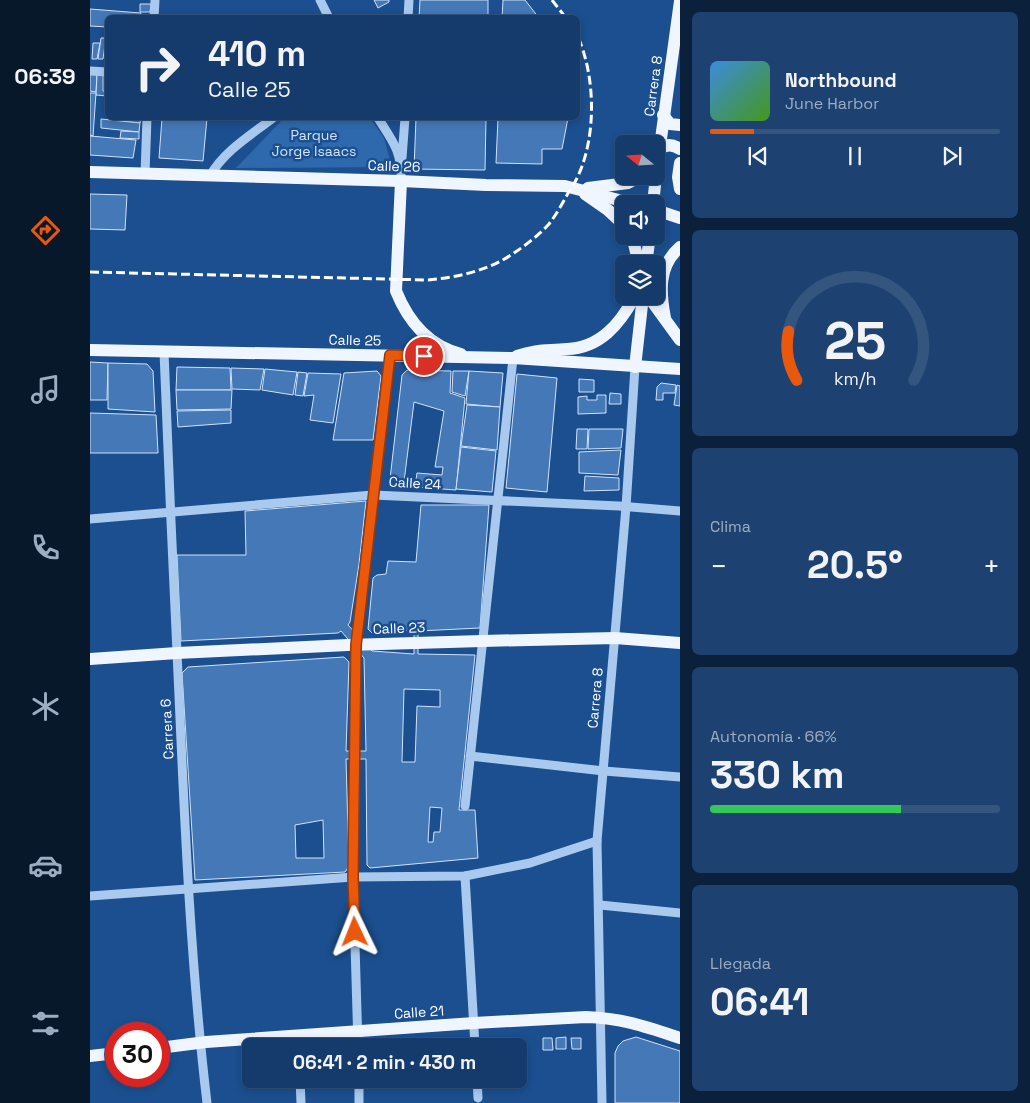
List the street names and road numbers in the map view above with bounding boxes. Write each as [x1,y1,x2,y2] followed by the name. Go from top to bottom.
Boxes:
[640,54,666,117] street label: Carrera 8
[367,156,421,176] street label: Calle 26
[329,331,381,349] street label: Calle 25
[388,473,442,493] street label: Calle 24
[372,618,426,638] street label: Calle 23
[583,667,607,729] street label: Carrera 8
[156,698,178,760] street label: Carrera 6
[393,1001,445,1023] street label: Calle 21

